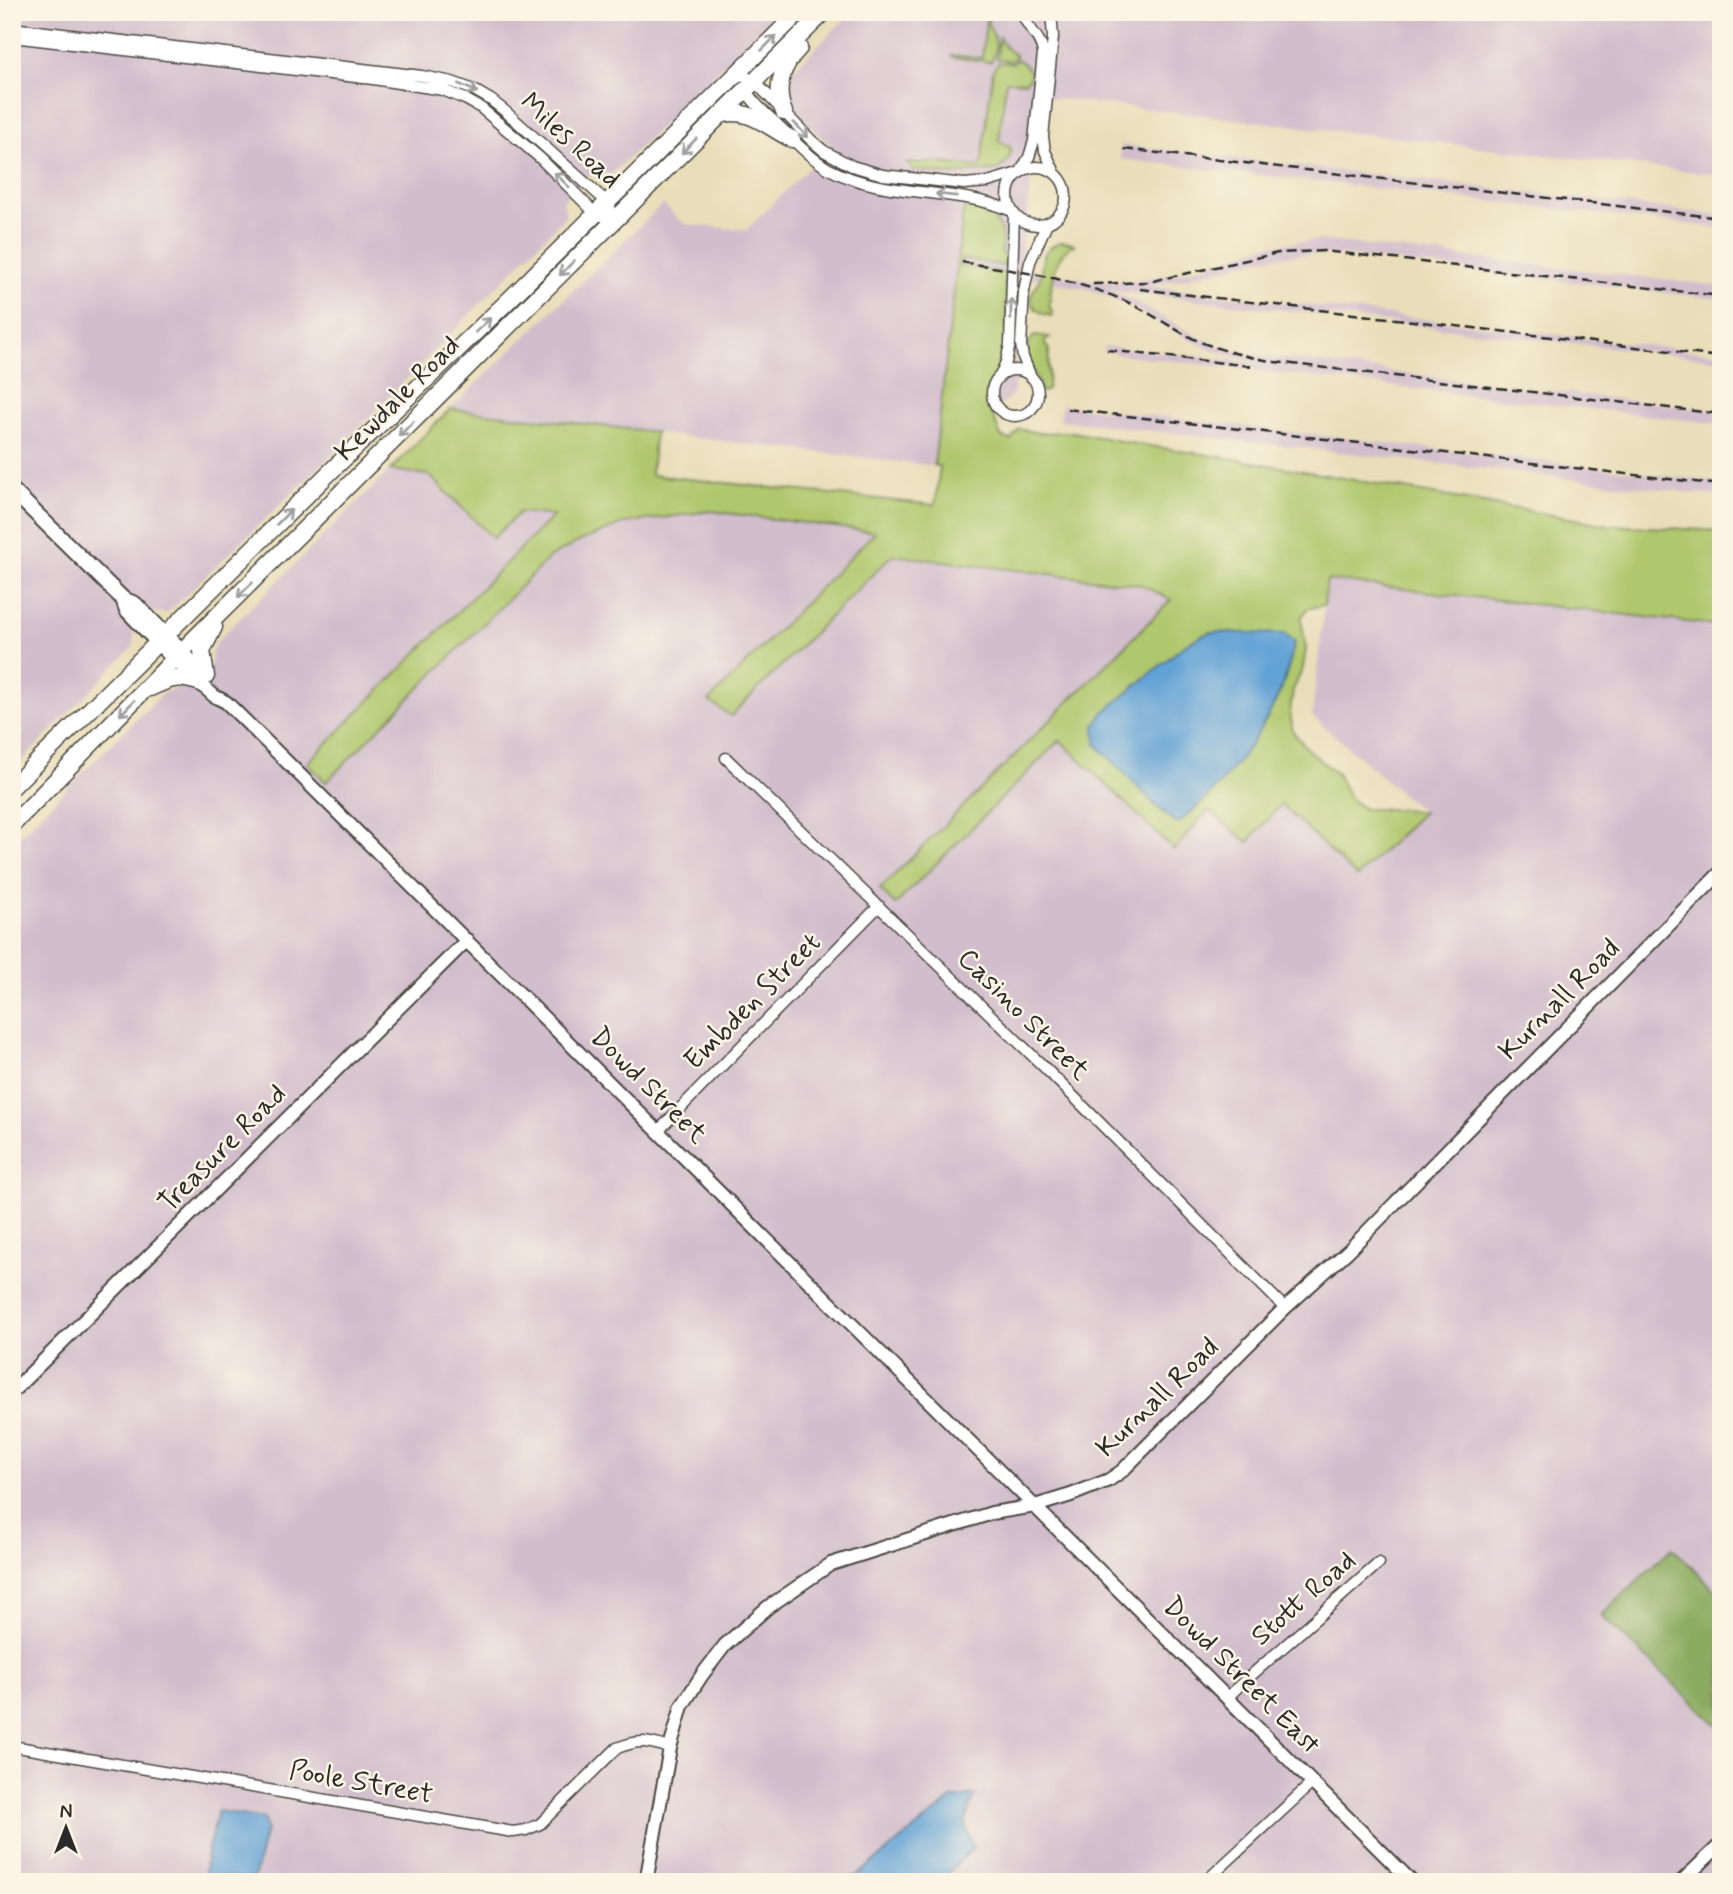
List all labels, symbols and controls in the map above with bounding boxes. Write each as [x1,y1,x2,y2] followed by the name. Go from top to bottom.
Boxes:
[760,34,777,51] one-way arrow
[457,82,478,95] one-way arrow
[512,85,628,197] street label: Miles Road
[793,121,810,138] one-way arrow
[681,138,698,155] one-way arrow
[553,172,570,189] one-way arrow
[935,189,957,202] one-way arrow
[558,259,575,276] one-way arrow
[1004,298,1018,321] one-way arrow
[474,317,492,333] one-way arrow
[327,328,469,470] street label: Kewdale Road
[397,420,414,437] one-way arrow
[275,509,292,526] one-way arrow
[237,581,254,598] one-way arrow
[118,699,135,716] one-way arrow
[676,925,830,1079] street label: Embden Street
[1491,931,1629,1069] street label: Kurnall Road
[949,941,1098,1090] street label: Casino Street
[581,1019,715,1153] street label: Dowd Street
[151,1077,295,1221] street label: Treasure Road
[1088,1330,1228,1466] street label: Kurnall Road
[1244,1543,1364,1655] street label: Stott Road
[1154,1589,1329,1764] street label: Dowd Street East
[286,1752,436,1814] street label: Poole Street
[32,1792,102,1862] north arrow
[60,1800,72,1825] text: N

